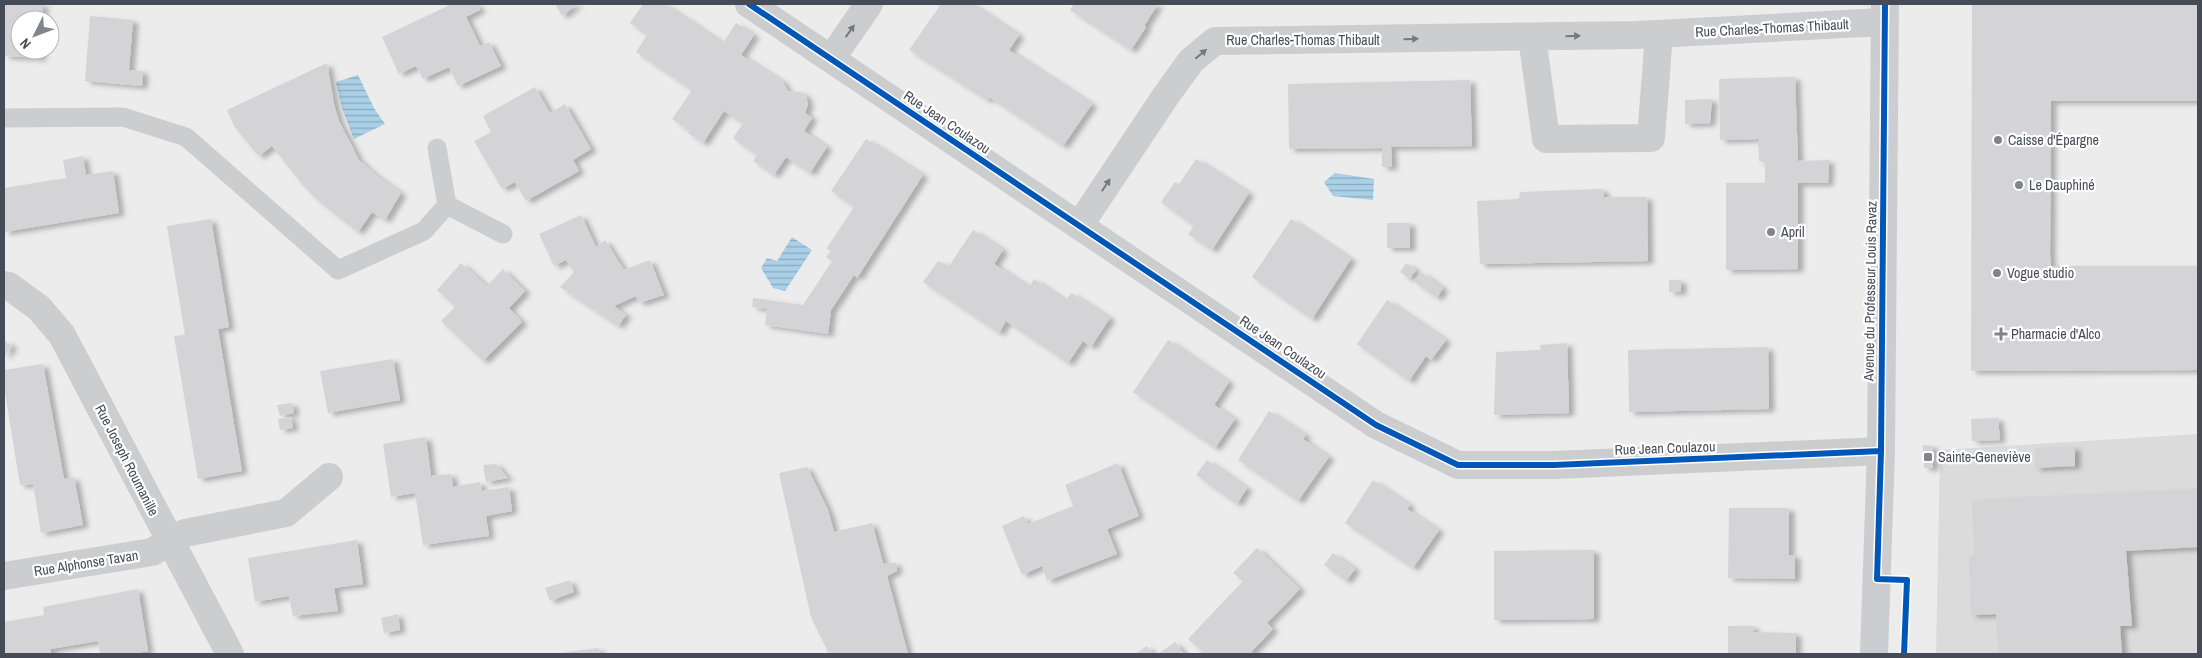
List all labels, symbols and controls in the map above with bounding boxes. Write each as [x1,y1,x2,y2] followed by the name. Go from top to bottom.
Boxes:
[10,10,60,60] north arrow
[1695,15,1849,41] street label: Rue Charles-Thomas Thibault
[845,25,855,38] one-way arrow
[1226,31,1380,49] street label: Rue Charles-Thomas Thibault
[1566,32,1582,40] one-way arrow
[16,35,35,53] text: N
[1403,35,1419,43] one-way arrow
[1194,48,1207,59] one-way arrow
[900,86,994,158] street label: Rue Jean Coulazou
[2008,131,2099,149] place label: Caisse d'Épargne
[1992,134,2004,146] marker: Caisse d'Épargne
[2029,176,2095,194] place label: Le Dauphiné
[1101,178,1111,192] one-way arrow
[2013,179,2025,191] marker: Le Dauphiné
[1859,200,1881,382] street label: Avenue du Professeur Louis Ravaz
[1780,223,1805,241] place label: April
[1765,226,1777,238] marker: April
[2007,264,2074,282] place label: Vogue studio
[1991,267,2003,279] marker: Vogue studio
[1236,311,1330,383] street label: Rue Jean Coulazou
[2011,325,2101,343] place label: Pharmacie d'Alco
[1995,328,2007,340] marker: Pharmacie d'Alco
[91,401,163,519] street label: Rue Joseph Roumanille
[1614,437,1716,459] street label: Rue Jean Coulazou
[1938,448,2031,466] place label: Sainte-Geneviève
[1922,451,1934,463] marker: Sainte-Geneviève
[33,546,139,580] street label: Rue Alphonse Tavan

